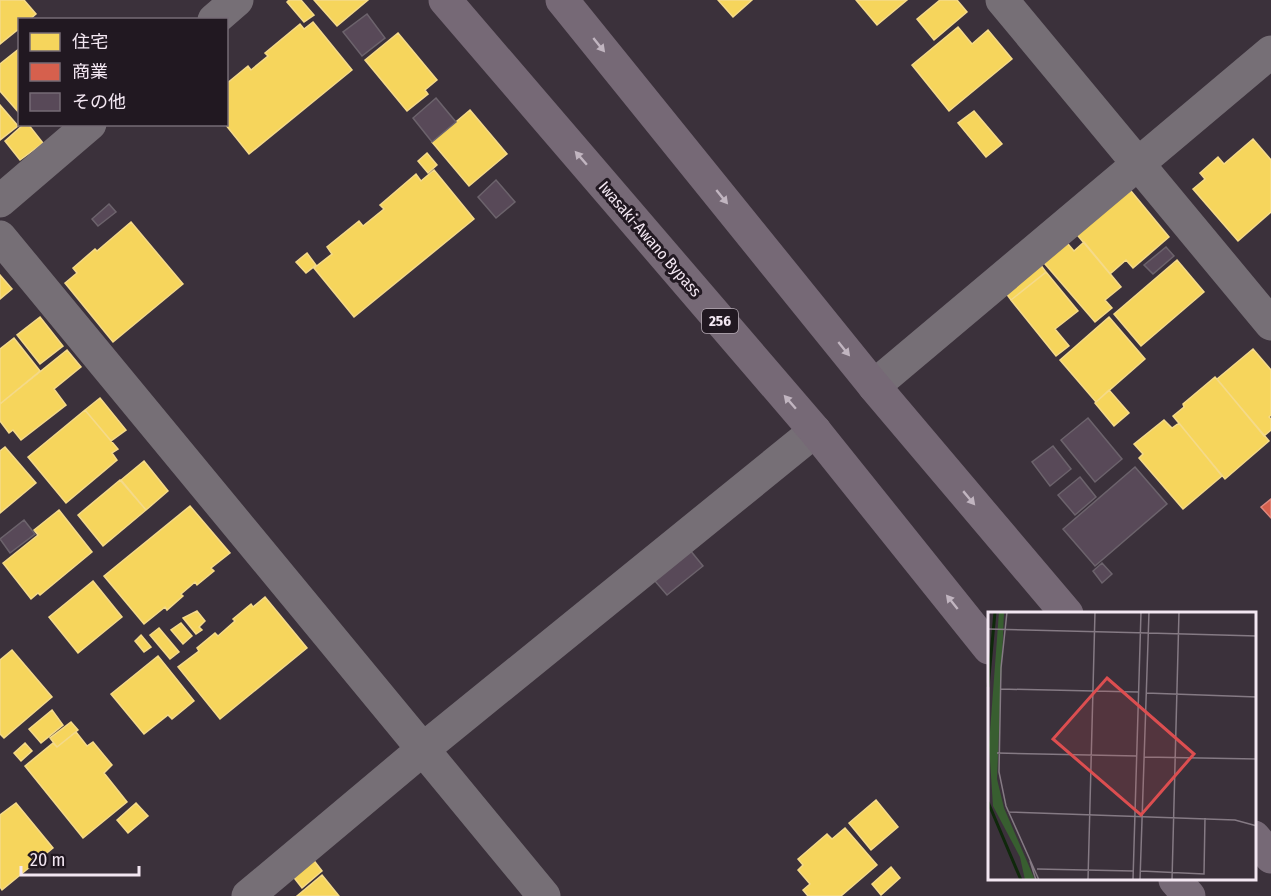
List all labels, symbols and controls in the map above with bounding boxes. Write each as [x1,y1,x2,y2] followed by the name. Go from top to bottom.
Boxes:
[18,18,228,126] legend
[72,31,108,53] text: 住宅
[593,38,605,53] one-way arrow
[72,61,108,83] text: 商業
[72,91,126,113] text: その他
[575,151,588,166] one-way arrow
[595,177,705,301] street label: Iwasaki-Awano Bypass
[715,189,728,205] one-way arrow
[702,309,738,333] road number: 256
[838,341,851,357] one-way arrow
[784,395,797,410] one-way arrow
[963,490,976,506] one-way arrow
[947,595,959,610] one-way arrow
[988,612,1256,881] inset map
[21,839,140,877] scale bar
[30,849,65,871] text: 20 m

